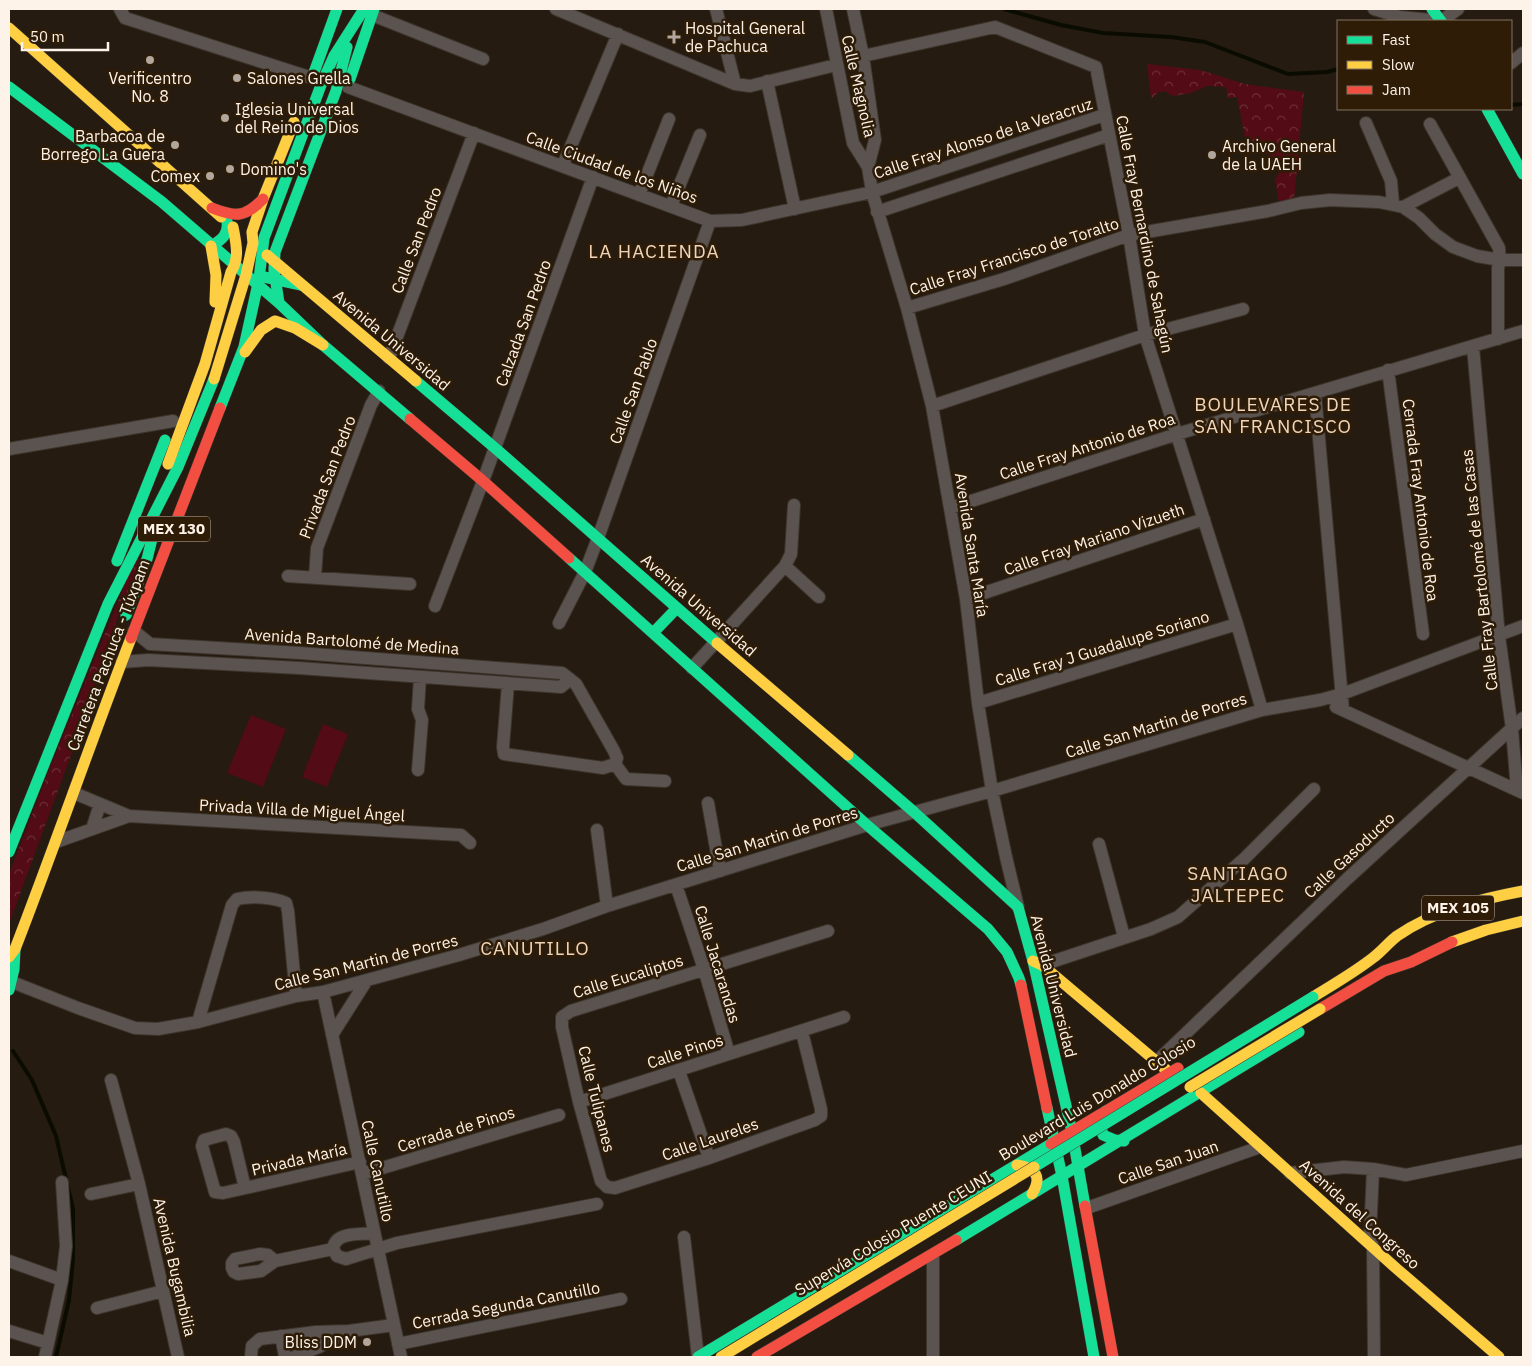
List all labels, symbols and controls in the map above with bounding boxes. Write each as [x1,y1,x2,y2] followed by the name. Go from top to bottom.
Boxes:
[685,18,805,56] place label: Hospital General de Pachuca
[22,20,109,52] scale bar
[1337,20,1512,110] legend
[30,27,65,46] text: 50 m
[667,30,681,44] marker: Hospital General de Pachuca
[1382,30,1410,49] text: Fast
[837,33,881,140] street label: Calle Magnolia
[144,54,156,66] marker: Verificentro No. 8
[1382,55,1415,74] text: Slow
[108,68,192,106] place label: Verificentro No. 8
[247,68,351,88] place label: Salones Grella
[231,72,243,84] marker: Salones Grella
[1382,80,1411,99] text: Jam
[871,93,1095,183] street label: Calle Fray Alonso de la Veracruz
[235,99,359,137] place label: Iglesia Universal del Reino de Dios
[219,112,231,124] marker: Iglesia Universal del Reino de Dios
[1112,113,1178,355] street label: Calle Fray Bernardino de Sahagún
[40,126,165,164] place label: Barbacoa de Borrego La Guera
[523,127,701,207] street label: Calle Ciudad de los Niños
[1222,136,1336,174] place label: Archivo General de la UAEH
[169,139,181,151] marker: Barbacoa de Borrego La Guera
[1206,149,1218,161] marker: Archivo General de la UAEH
[240,159,307,179] place label: Domino's
[224,163,236,175] marker: Domino's
[150,166,200,186] place label: Comex
[204,170,216,182] marker: Comex
[386,184,446,296] street label: Calle San Pedro
[907,213,1121,299] street label: Calle Fray Francisco de Toralto
[588,239,720,263] district label: LA HACIENDA
[491,257,555,389] street label: Calzada San Pedro
[330,285,454,395] street label: Avenida Universidad
[605,335,661,447] street label: Calle San Pablo
[1194,392,1352,438] district label: BOULEVARES DE SAN FRANCISCO
[1399,397,1443,603] street label: Cerrada Fray Antonio de Roa
[997,408,1178,484] street label: Calle Fray Antonio de Roa
[294,413,360,541] street label: Privada San Pedro
[1456,448,1502,692] street label: Calle Fray Bartolomé de las Casas
[951,471,993,619] street label: Avenida Santa María
[1001,499,1187,579] street label: Calle Fray Mariano Vizueth
[138,516,210,542] road number: MEX 130
[637,549,761,661] street label: Avenida Universidad
[62,556,154,754] street label: Carretera Pachuca - Túxpam
[993,606,1212,690] street label: Calle Fray J Guadalupe Soriano
[244,624,460,659] street label: Avenida Bartolomé de Medina
[1063,688,1249,762] street label: Calle San Martin de Porres
[199,794,405,825] street label: Privada Villa de Miguel Ángel
[674,802,860,876] street label: Calle San Martin de Porres
[1299,808,1399,902] street label: Calle Gasoducto
[1187,861,1289,907] district label: SANTIAGO JALTEPEC
[1422,896,1494,920] road number: MEX 105
[691,903,745,1025] street label: Calle Jacarandas
[1027,913,1081,1059] street label: Avenida Universidad
[272,929,460,995] street label: Calle San Martin de Porres
[480,936,590,960] district label: CANUTILLO
[570,950,686,1002] street label: Calle Eucaliptos
[644,1029,726,1073] street label: Calle Pinos
[995,1031,1199,1165] street label: Boulevard Luis Donaldo Colosio
[574,1044,620,1154] street label: Calle Tulipanes
[395,1102,517,1156] street label: Cerrada de Pinos
[659,1113,761,1165] street label: Calle Laureles
[357,1118,399,1224] street label: Calle Canutillo
[1115,1135,1221,1189] street label: Calle San Juan
[249,1138,349,1180] street label: Privada María
[1296,1155,1424,1273] street label: Avenida del Congreso
[791,1166,995,1300] street label: Supervía Colosio Puente CEUNI
[149,1196,201,1339] street label: Avenida Bugambilia
[411,1277,602,1333] street label: Cerrada Segunda Canutillo
[284,1332,357,1352] place label: Bliss DDM
[361,1336,373,1348] marker: Bliss DDM

